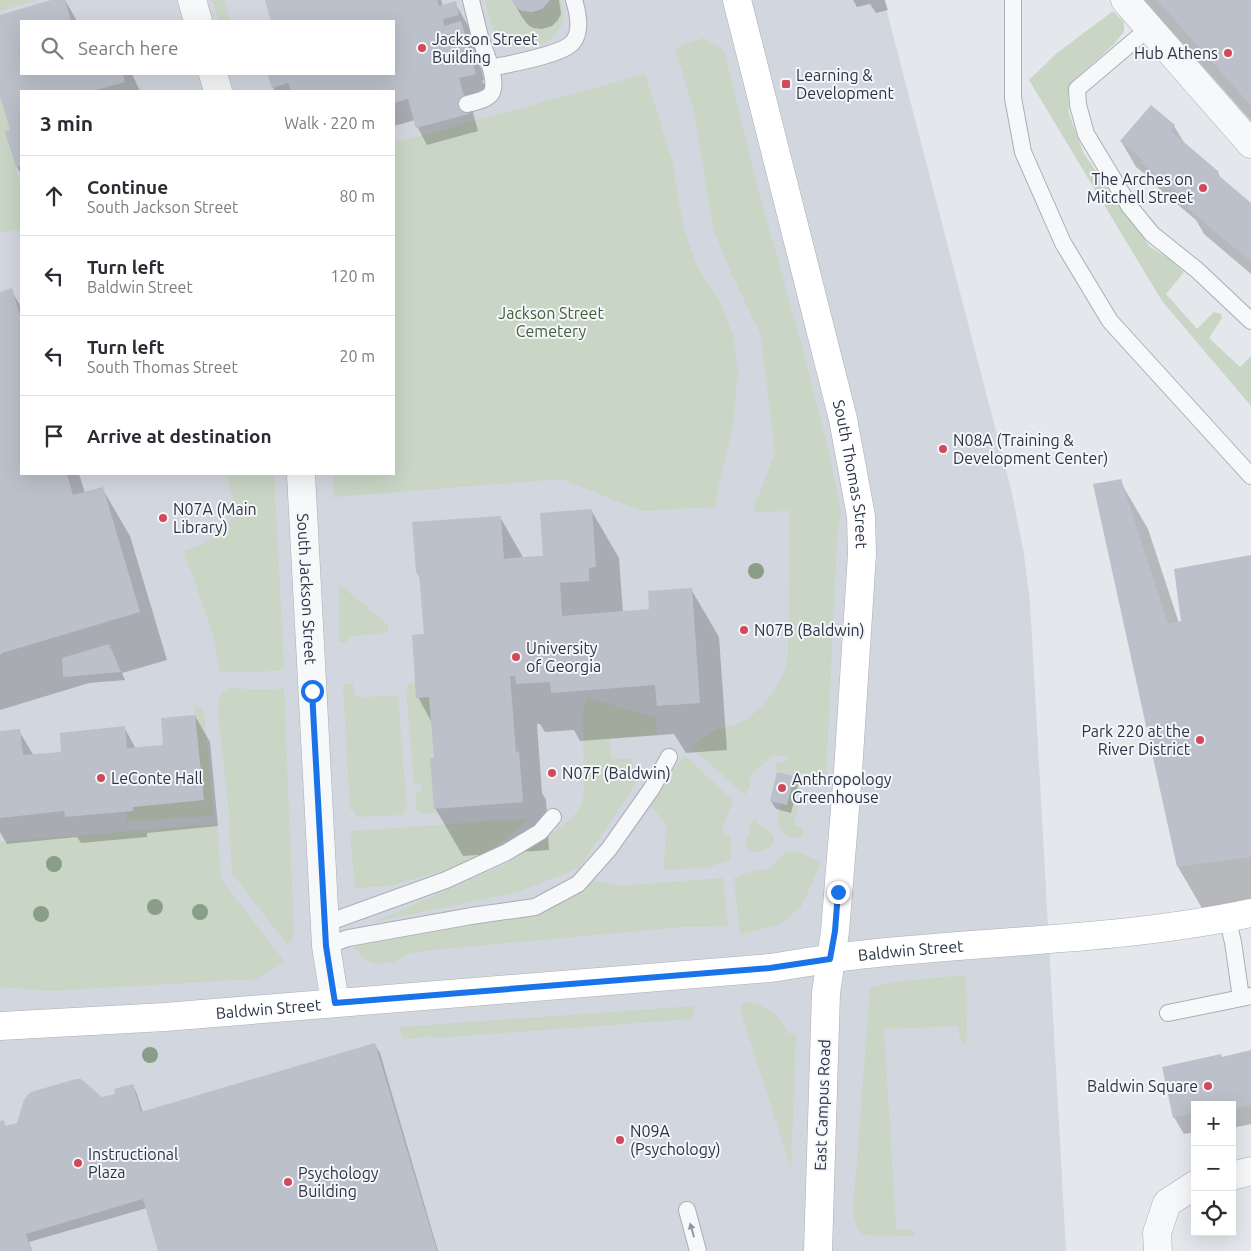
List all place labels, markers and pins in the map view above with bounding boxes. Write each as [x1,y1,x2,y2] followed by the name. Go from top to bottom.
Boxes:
[432,30,538,66] place label: Jackson Street Building
[416,42,428,54] marker: Jackson Street Building
[1134,44,1218,62] place label: Hub Athens
[1222,47,1234,59] marker: Hub Athens
[796,66,894,102] place label: Learning & Development
[780,78,792,90] marker: Learning & Development
[1087,170,1194,206] place label: The Arches on Mitchell Street
[1197,182,1209,194] marker: The Arches on Mitchell Street
[953,431,1108,468] place label: N08A (Training & Development Center)
[937,443,949,455] marker: N08A (Training & Development Center)
[173,500,257,537] place label: N07A (Main Library)
[157,512,169,524] marker: N07A (Main Library)
[754,621,865,640] place label: N07B (Baldwin)
[738,624,750,636] marker: N07B (Baldwin)
[526,639,601,675] place label: University of Georgia
[510,651,522,663] marker: University of Georgia
[1081,722,1191,758] place label: Park 220 at the River District
[1194,734,1206,746] marker: Park 220 at the River District
[562,764,671,783] place label: N07F (Baldwin)
[546,767,558,779] marker: N07F (Baldwin)
[111,769,203,787] place label: LeConte Hall
[792,770,892,806] place label: Anthropology Greenhouse
[95,772,107,784] marker: LeConte Hall
[776,782,788,794] marker: Anthropology Greenhouse
[1087,1077,1198,1095] place label: Baldwin Square
[1202,1080,1214,1092] marker: Baldwin Square
[630,1122,721,1159] place label: N09A (Psychology)
[614,1134,626,1146] marker: N09A (Psychology)
[88,1145,178,1181] place label: Instructional Plaza
[72,1157,84,1169] marker: Instructional Plaza
[298,1164,379,1200] place label: Psychology Building
[282,1176,294,1188] marker: Psychology Building

